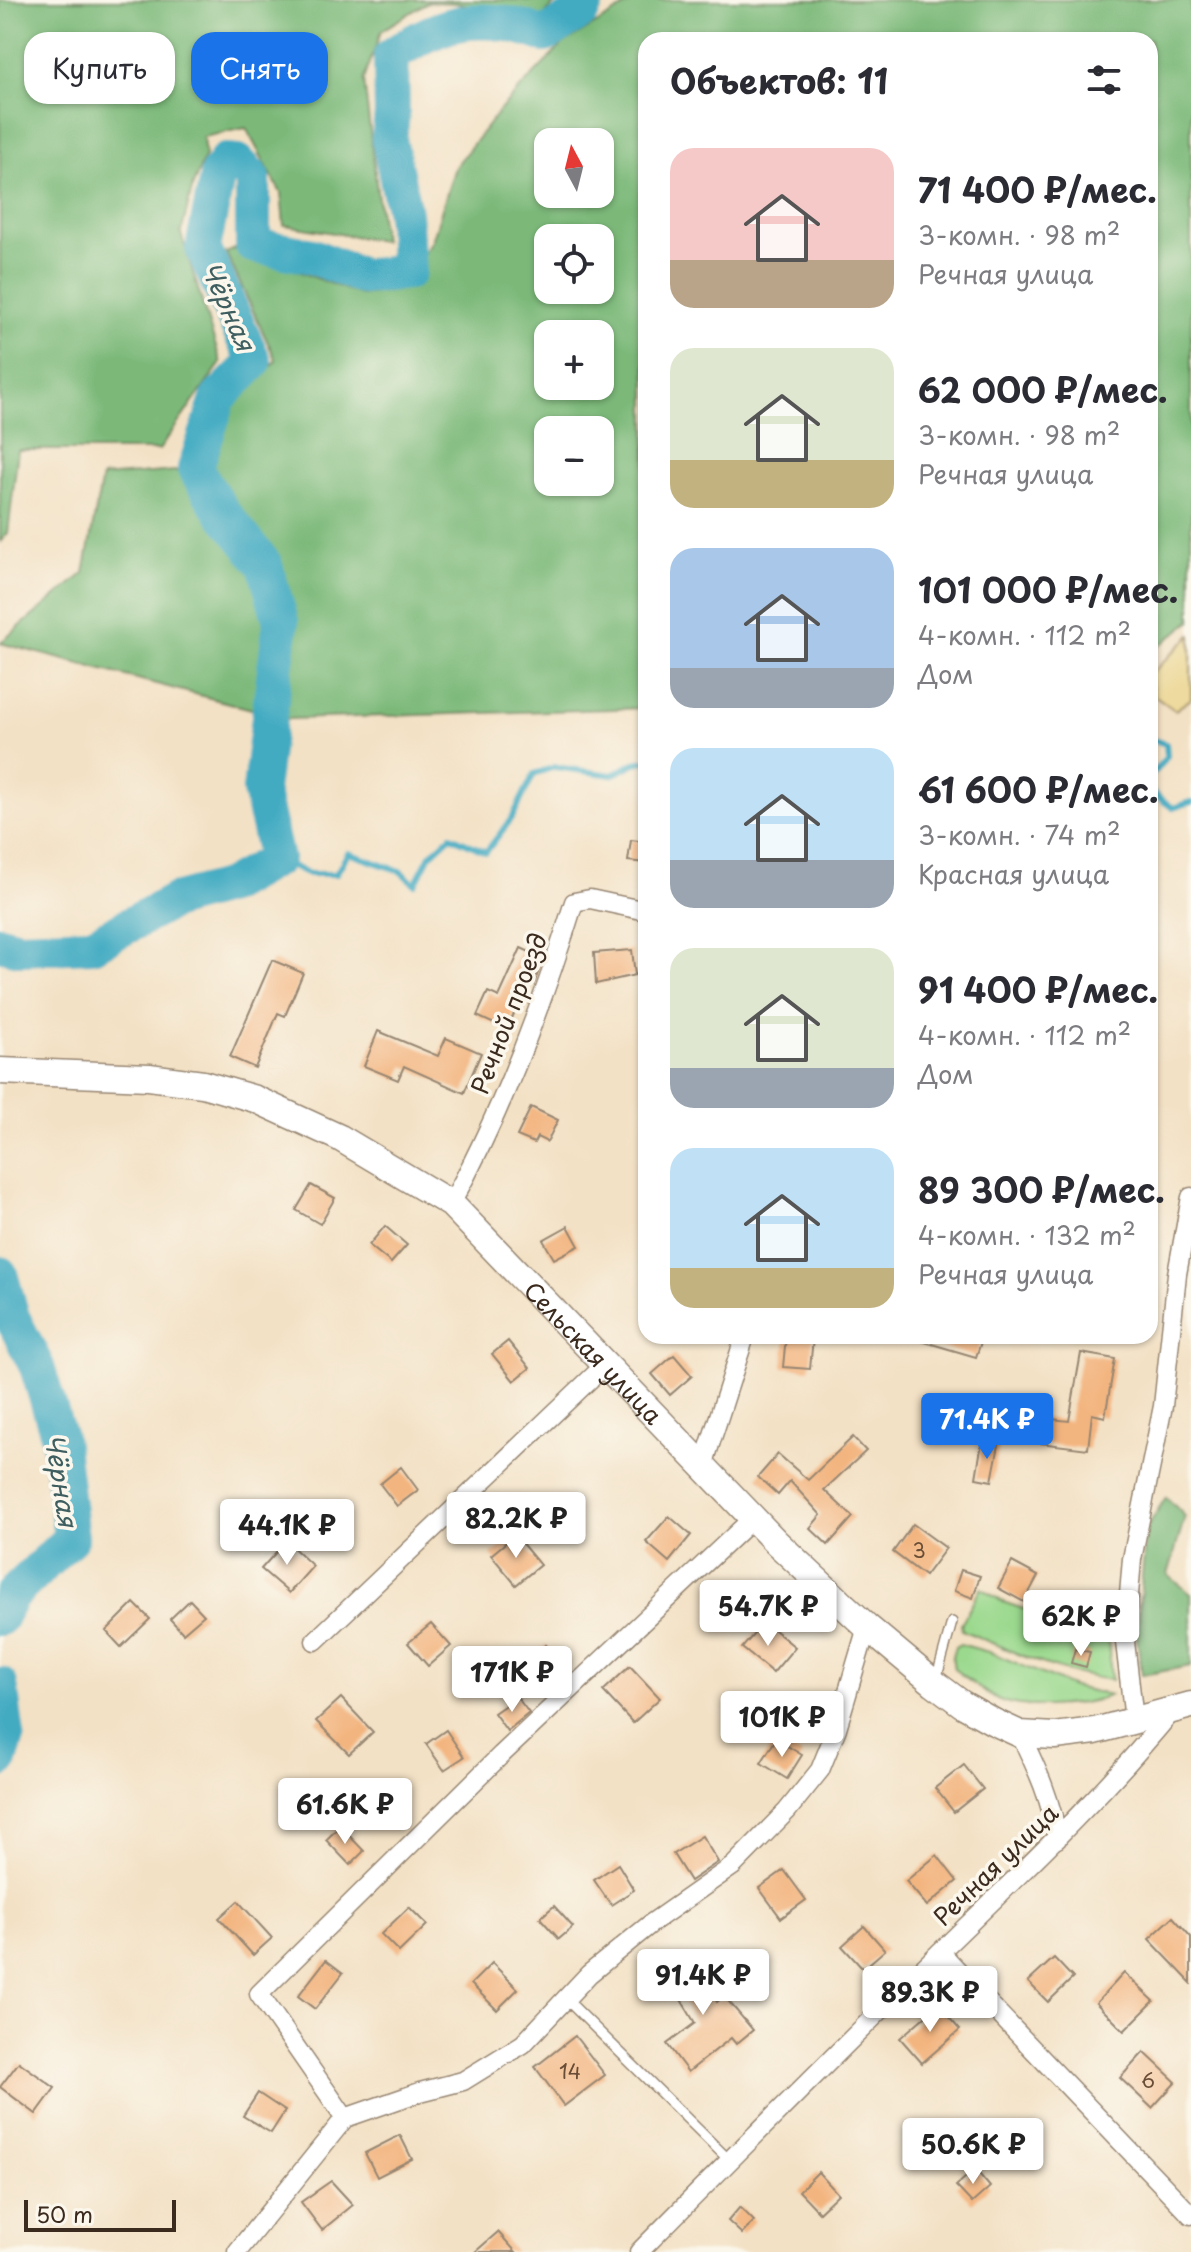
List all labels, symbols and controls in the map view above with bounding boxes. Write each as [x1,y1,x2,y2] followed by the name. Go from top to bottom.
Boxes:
[24,32,175,104] chip: Купить
[191,32,328,104] chip: Снять
[670,54,888,106] text: Объектов: 11
[1082,58,1126,102] icon: filters
[534,128,614,208] north arrow
[534,128,614,496] map controls
[918,163,1157,215] text: 71 400 ₽/мес.
[734,180,830,276] icon: home
[918,215,1120,254] text: 3-комн. · 98 m²
[534,224,614,304] button: locate
[918,254,1093,293] text: Речная улица
[192,255,267,359] water label: Чёрная
[534,320,614,400] button: +
[918,363,1168,415] text: 62 000 ₽/мес.
[734,380,830,476] icon: home
[918,415,1120,454] text: 3-комн. · 98 m²
[534,416,614,496] button: −
[918,454,1093,493] text: Речная улица
[918,563,1178,615] text: 101 000 ₽/мес.
[734,580,830,676] icon: home
[918,615,1131,654] text: 4-комн. · 112 m²
[918,654,974,693] text: Дом
[918,763,1159,815] text: 61 600 ₽/мес.
[734,780,830,876] icon: home
[918,815,1121,854] text: 3-комн. · 74 m²
[918,854,1109,893] text: Красная улица
[461,927,555,1099] street label: Речной проезд
[918,963,1158,1015] text: 91 400 ₽/мес.
[734,980,830,1076] icon: home
[918,1015,1131,1054] text: 4-комн. · 112 m²
[918,1054,974,1093] text: Дом
[918,1163,1165,1215] text: 89 300 ₽/мес.
[734,1180,830,1276] icon: home
[918,1215,1136,1254] text: 4-комн. · 132 m²
[918,1254,1093,1293] text: Речная улица
[516,1273,671,1432] street label: Сельская улица
[913,1393,1061,1461] pin: 71.4K ₽
[939,1399,1035,1438] text: 71.4K ₽
[35,1431,89,1531] water label: Чёрная
[442,1492,590,1560] pin: 82.2K ₽
[465,1498,567,1537] text: 82.2K ₽
[213,1499,361,1567] pin: 44.1K ₽
[238,1505,336,1544] text: 44.1K ₽
[912,1535,926,1565] house number: 3
[694,1580,842,1648] pin: 54.7K ₽
[718,1586,818,1625] text: 54.7K ₽
[1025,1590,1137,1658] pin: 62K ₽
[1041,1596,1121,1635] text: 62K ₽
[447,1646,577,1714] pin: 171K ₽
[470,1652,554,1691] text: 171K ₽
[717,1691,847,1759] pin: 101K ₽
[739,1697,825,1736] text: 101K ₽
[271,1778,419,1846] pin: 61.6K ₽
[296,1784,394,1823] text: 61.6K ₽
[924,1795,1066,1933] street label: Речная улица
[629,1949,777,2017] pin: 91.4K ₽
[655,1955,751,1994] text: 91.4K ₽
[856,1966,1004,2034] pin: 89.3K ₽
[880,1972,980,2011] text: 89.3K ₽
[559,2056,581,2086] house number: 14
[1141,2065,1155,2095] house number: 6
[899,2118,1047,2186] pin: 50.6K ₽
[920,2124,1026,2163] text: 50.6K ₽
[24,2196,176,2232] scale bar
[36,2197,93,2230] text: 50 m

